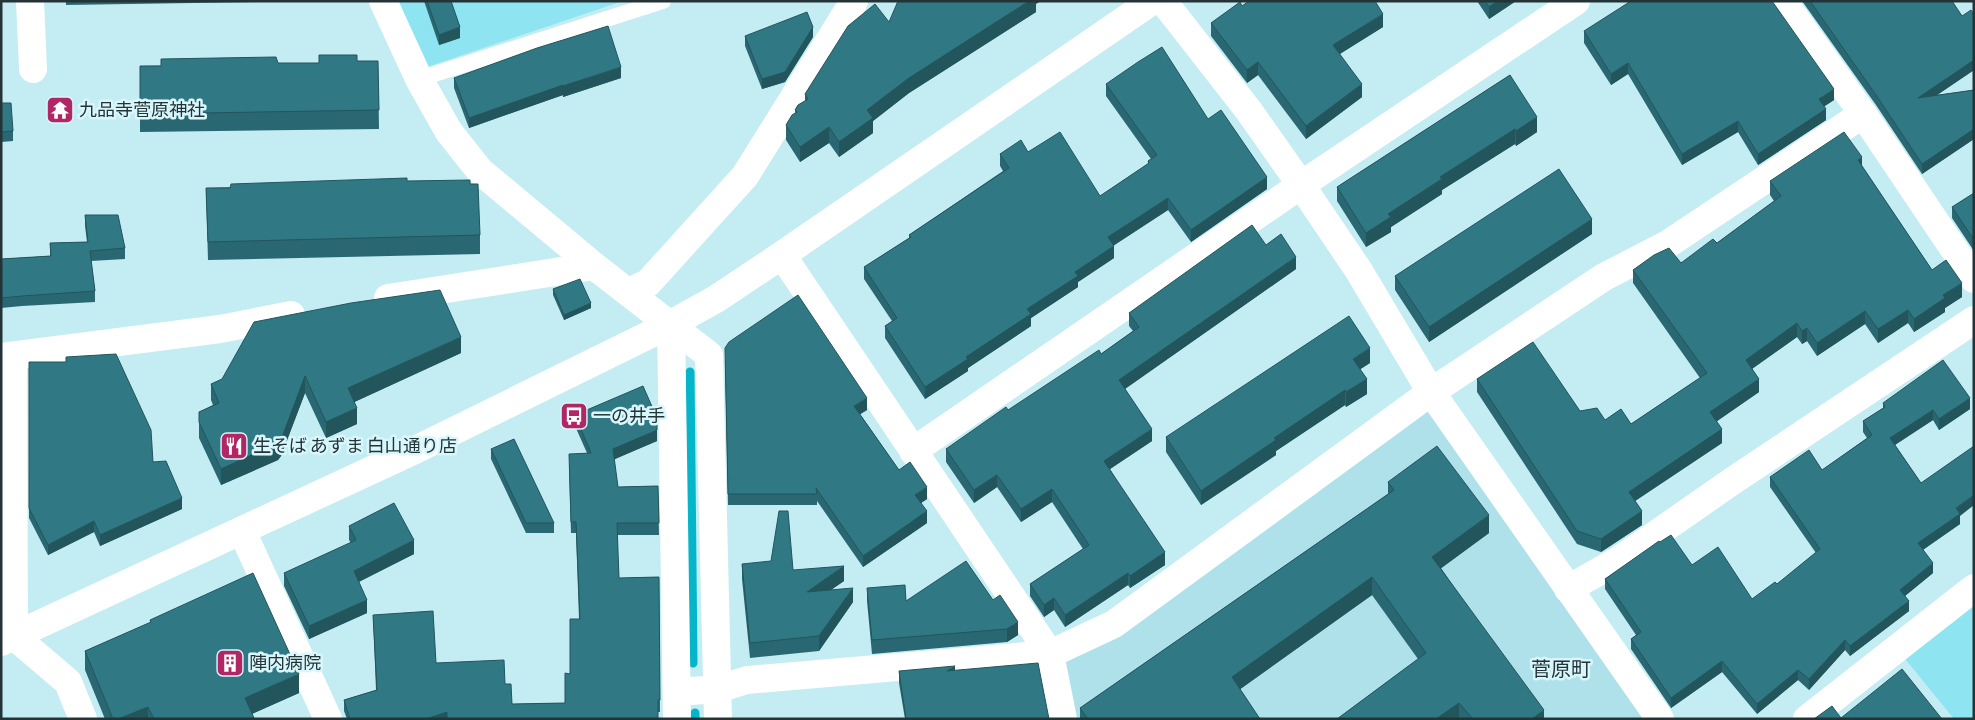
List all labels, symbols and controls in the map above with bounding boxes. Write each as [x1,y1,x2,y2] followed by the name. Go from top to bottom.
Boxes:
[45,95,75,125] temple icon: 九品寺菅原神社
[79,100,205,121] place label: 九品寺菅原神社
[559,401,589,431] bus stop icon: 一の井手
[593,406,665,427] place label: 一の井手
[219,431,249,461] restaurant icon: 生そば あずま 白山通り店
[253,436,457,457] place label: 生そば あずま 白山通り店
[215,648,245,678] building icon: 陣内病院
[249,653,321,674] place label: 陣内病院
[1531,658,1591,682] district label: 菅原町

